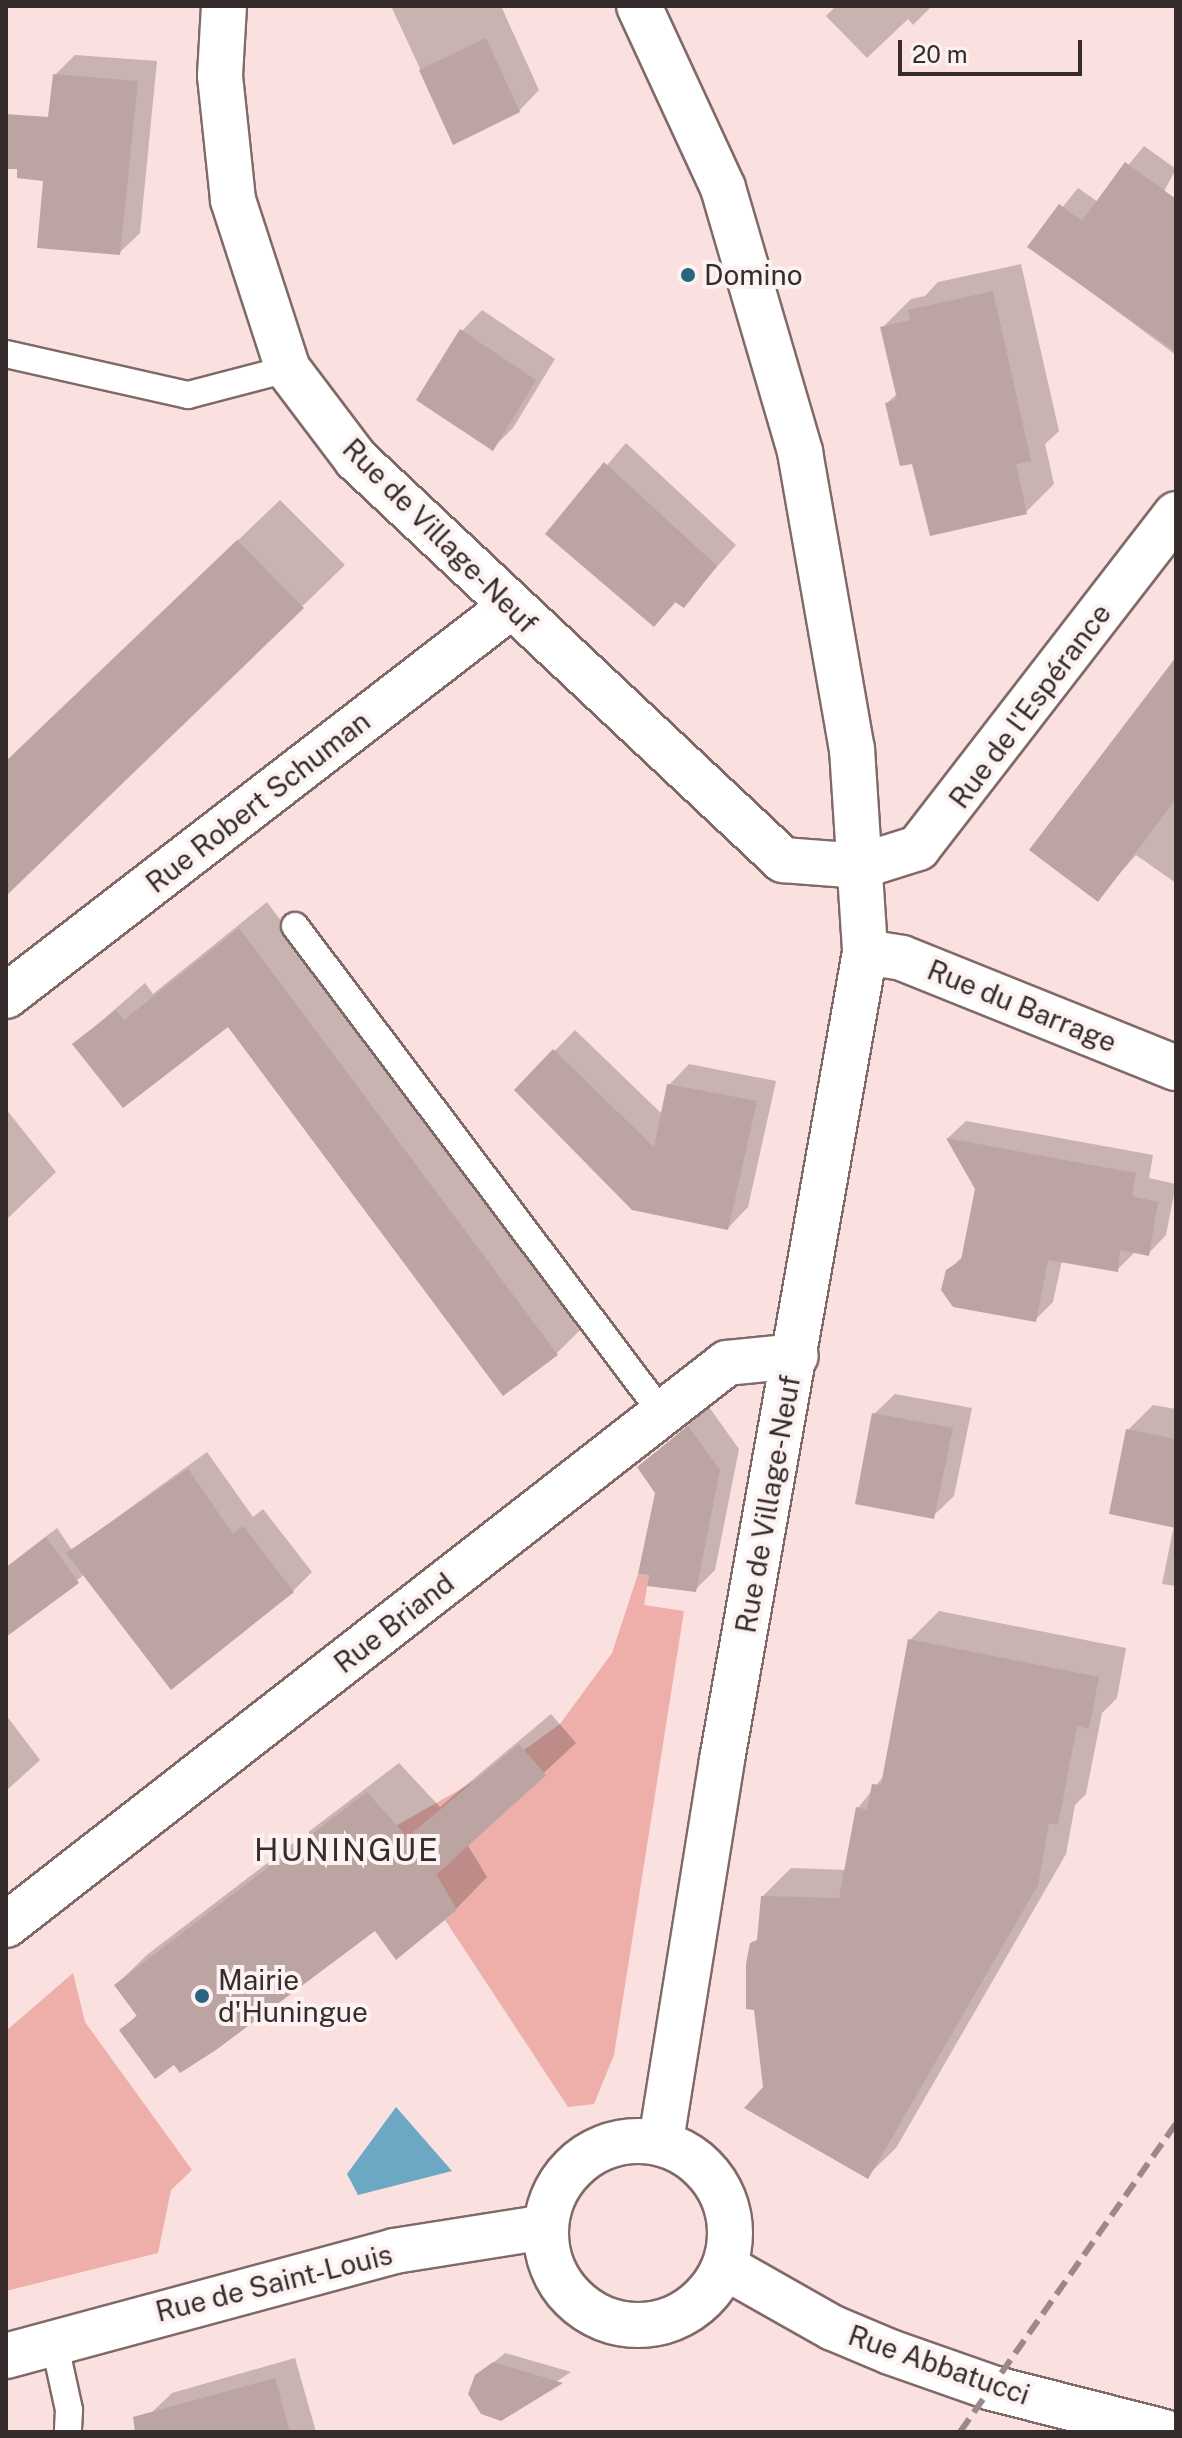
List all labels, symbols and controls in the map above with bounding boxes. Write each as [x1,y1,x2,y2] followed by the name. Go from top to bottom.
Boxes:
[902,24,1086,74] scale bar
[912,40,968,68] text: 20 m
[704,258,803,292] place label: Domino
[679,266,697,284] marker: Domino
[335,431,545,641] street label: Rue de Village-Neuf
[942,597,1118,815] street label: Rue de l'Espérance
[139,704,377,900] street label: Rue Robert Schuman
[922,953,1122,1059] street label: Rue du Barrage
[729,1372,807,1636] street label: Rue de Village-Neuf
[327,1566,461,1680] street label: Rue Briand
[254,1831,440,1869] district label: HUNINGUE
[218,1963,368,2029] place label: Mairie d'Huningue
[193,1987,211,2005] marker: Mairie d'Huningue
[152,2237,396,2329] street label: Rue de Saint-Louis
[844,2318,1034,2412] street label: Rue Abbatucci

